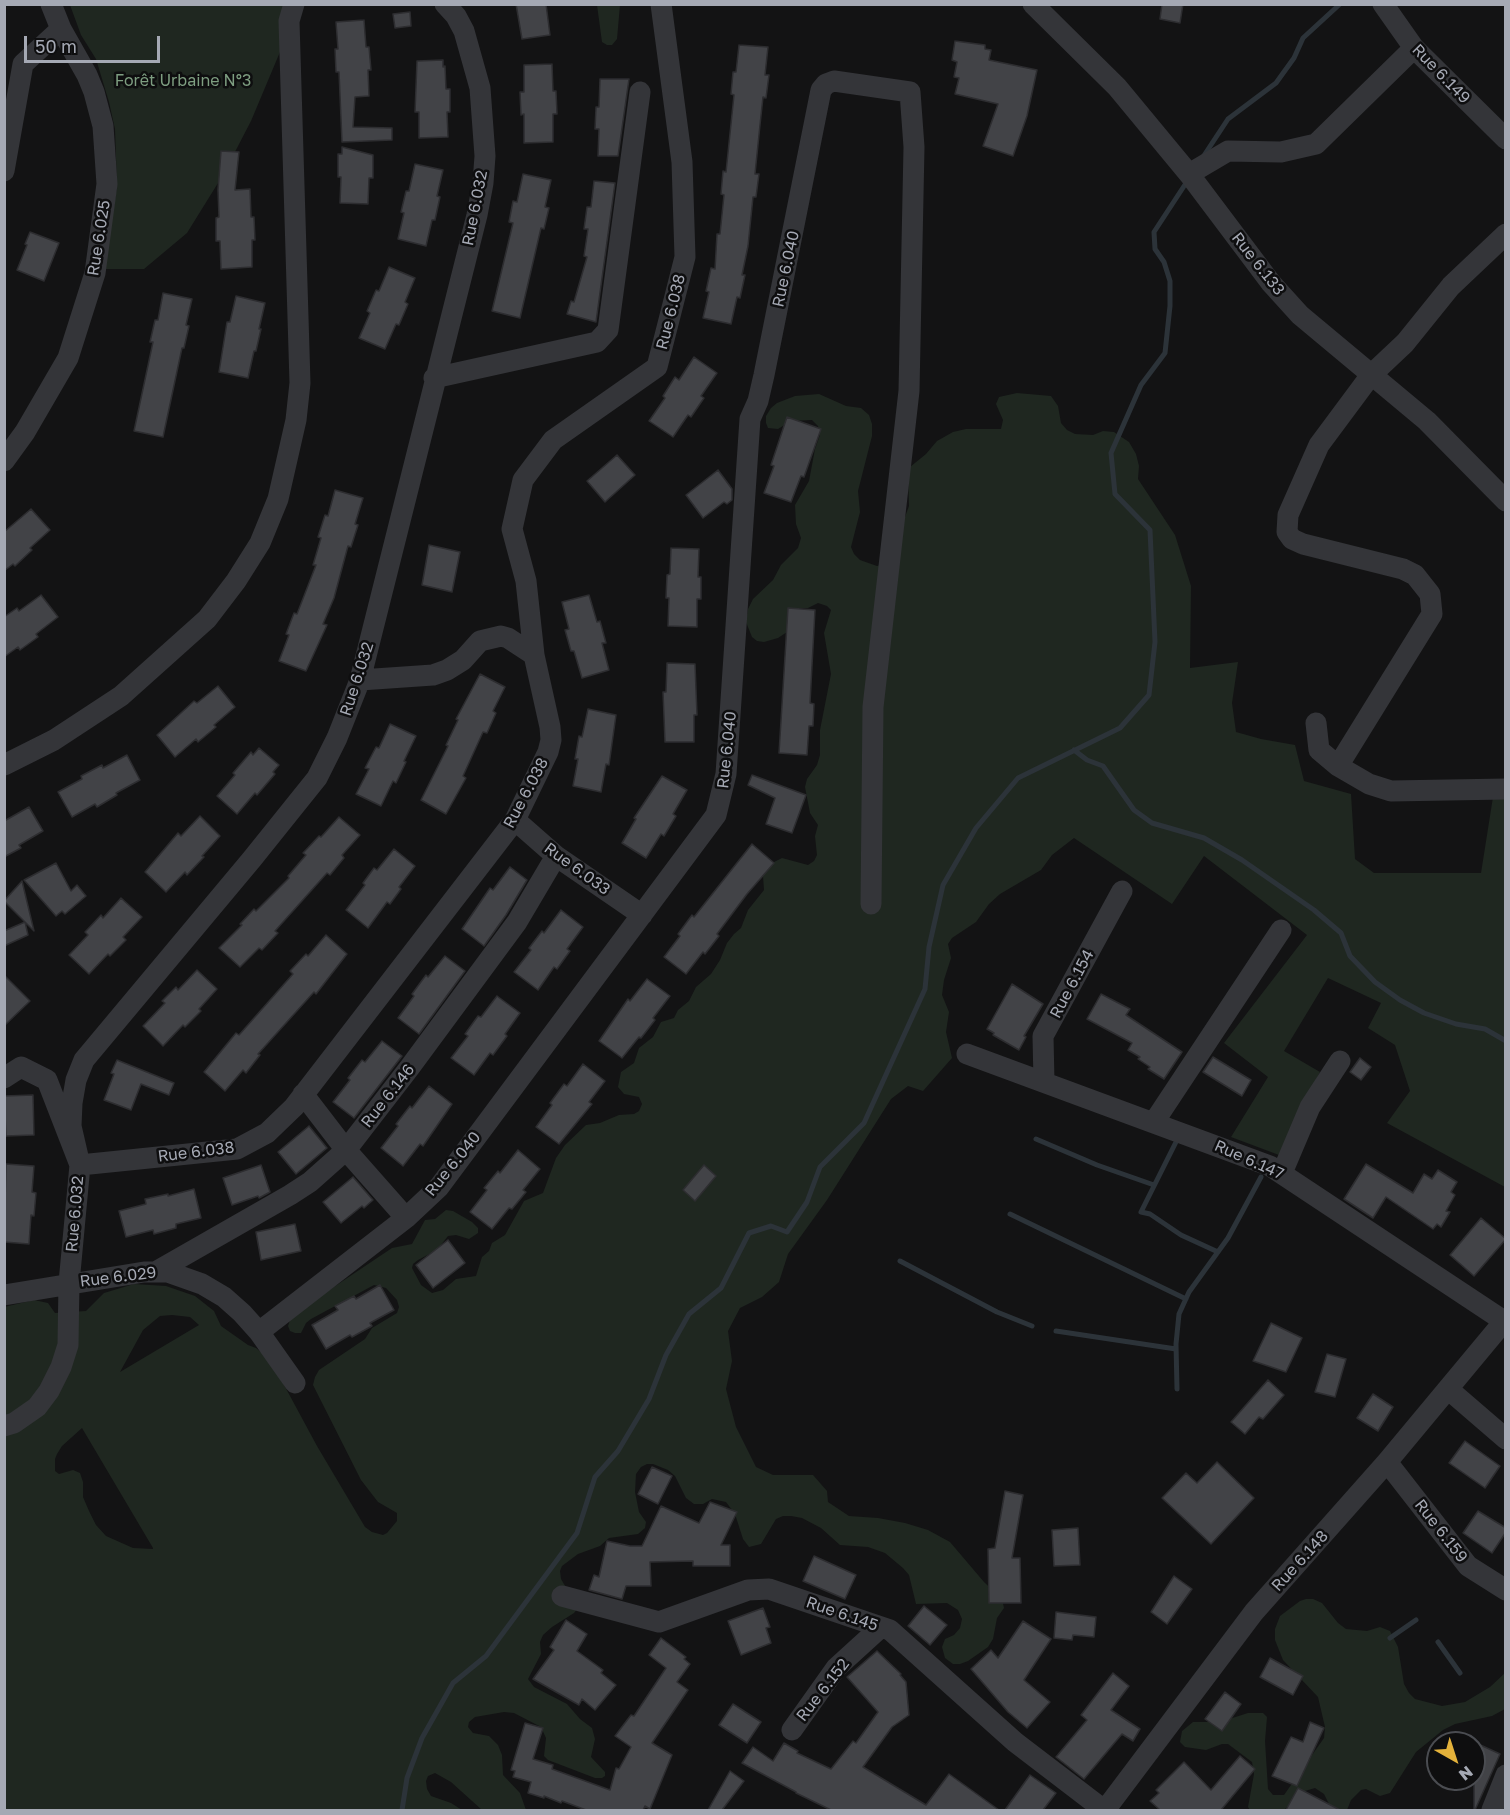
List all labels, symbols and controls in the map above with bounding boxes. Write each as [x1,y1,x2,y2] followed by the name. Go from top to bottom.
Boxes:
[27,24,164,62] scale bar
[35,35,77,57] text: 50 m
[1408,40,1474,108] street label: Rue 6.149
[115,71,251,91] park label: Forêt Urbaine N°3
[458,169,492,247] street label: Rue 6.032
[84,199,114,277] street label: Rue 6.025
[769,229,803,309] street label: Rue 6.040
[1228,229,1288,299] street label: Rue 6.133
[652,272,690,352] street label: Rue 6.038
[336,640,378,718] street label: Rue 6.032
[713,710,741,790] street label: Rue 6.040
[499,754,553,832] street label: Rue 6.038
[540,839,614,899] street label: Rue 6.033
[1046,946,1098,1022] street label: Rue 6.154
[357,1060,419,1132] street label: Rue 6.146
[421,1128,485,1200] street label: Rue 6.040
[1211,1136,1287,1184] street label: Rue 6.147
[157,1138,235,1166] street label: Rue 6.038
[62,1175,88,1253] street label: Rue 6.032
[79,1263,157,1291] street label: Rue 6.029
[1410,1496,1472,1566] street label: Rue 6.159
[1268,1527,1332,1595] street label: Rue 6.148
[804,1593,880,1635] street label: Rue 6.145
[793,1655,853,1725] street label: Rue 6.152
[1426,1731,1486,1791] north arrow
[1455,1762,1477,1785] text: N

